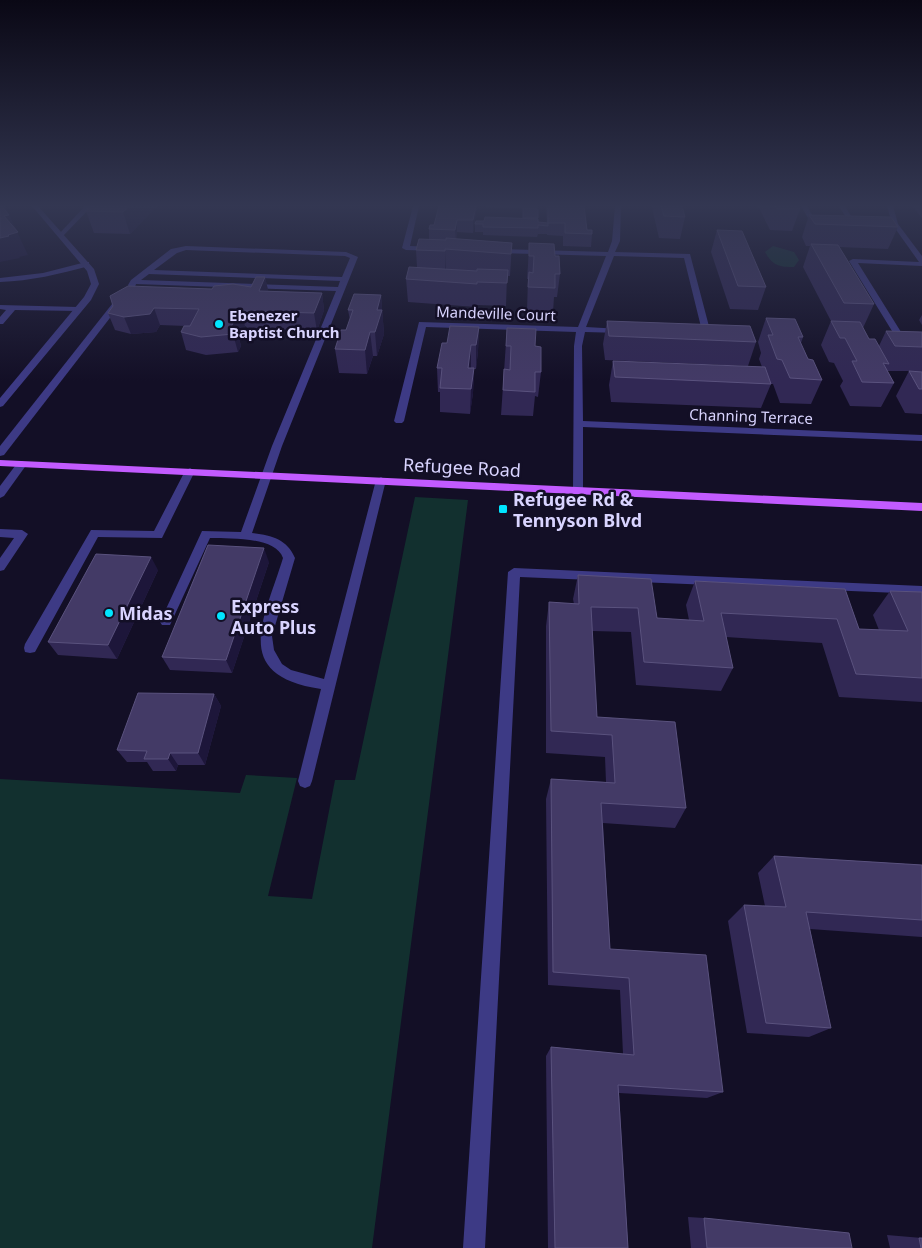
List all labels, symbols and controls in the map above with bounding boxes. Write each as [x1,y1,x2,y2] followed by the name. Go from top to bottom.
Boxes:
[436,301,557,325] street label: Mandeville Court
[229,305,339,342] place label: Ebenezer Baptist Church
[213,318,225,330] marker: Ebenezer Baptist Church
[689,404,813,428] street label: Channing Terrace
[402,452,522,482] street label: Refugee Road
[513,487,642,532] place label: Refugee Rd & Tennyson Blvd
[497,503,509,515] marker: Refugee Rd & Tennyson Blvd
[231,594,316,639] place label: Express Auto Plus
[119,601,173,625] place label: Midas
[103,607,115,619] marker: Midas
[215,610,227,622] marker: Express Auto Plus

